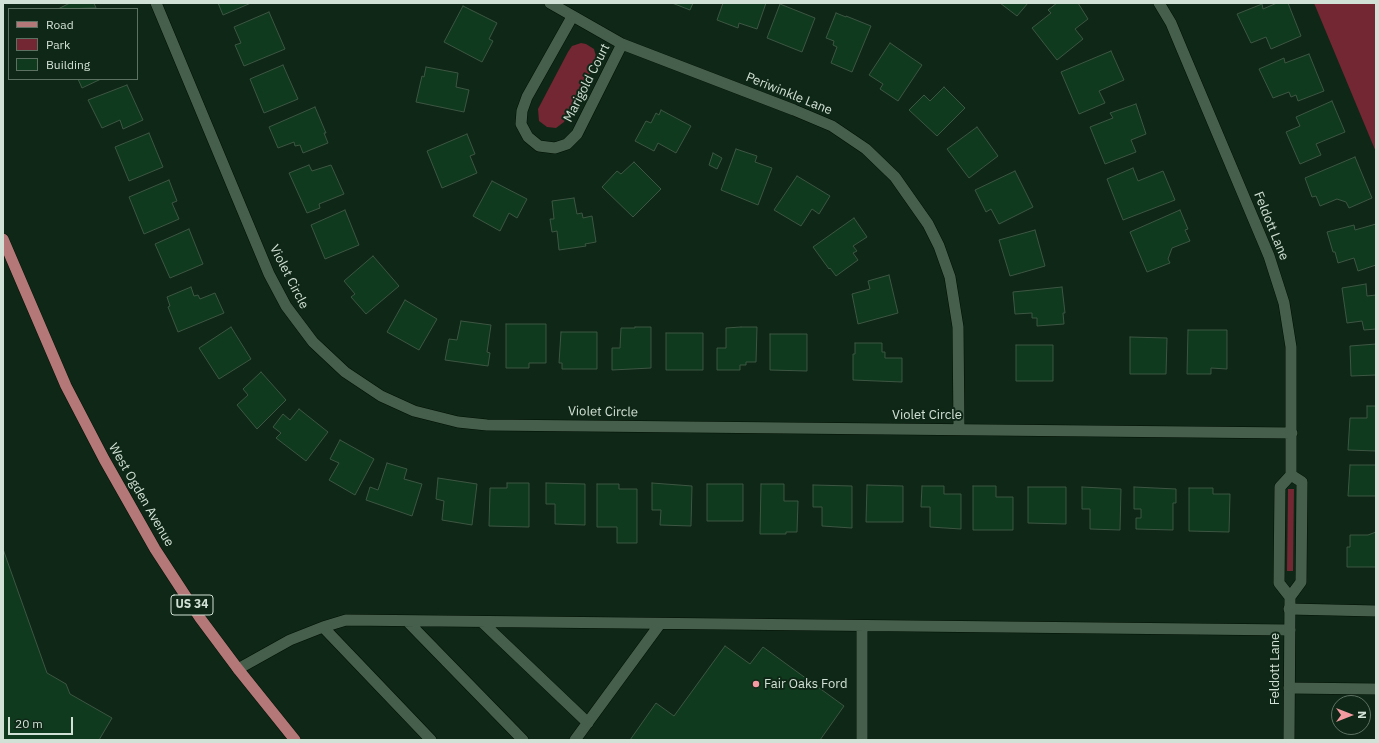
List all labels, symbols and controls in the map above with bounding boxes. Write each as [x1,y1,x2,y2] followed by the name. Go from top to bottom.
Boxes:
[8,8,138,80] legend
[46,17,74,32] text: Road
[46,37,70,52] text: Park
[561,41,613,125] street label: Marigold Court
[46,57,90,72] text: Building
[743,70,835,118] street label: Periwinkle Lane
[1250,189,1292,263] street label: Feldott Lane
[266,242,312,312] street label: Violet Circle
[568,404,638,420] street label: Violet Circle
[892,407,962,423] street label: Violet Circle
[105,440,177,550] street label: West Ogden Avenue
[171,595,213,615] road number: US 34
[1267,633,1283,705] street label: Feldott Lane
[764,676,847,692] place label: Fair Oaks Ford
[751,679,761,689] marker: Fair Oaks Ford
[1331,695,1371,735] north arrow
[10,709,75,735] scale bar
[1355,711,1369,719] text: N
[15,716,43,731] text: 20 m

